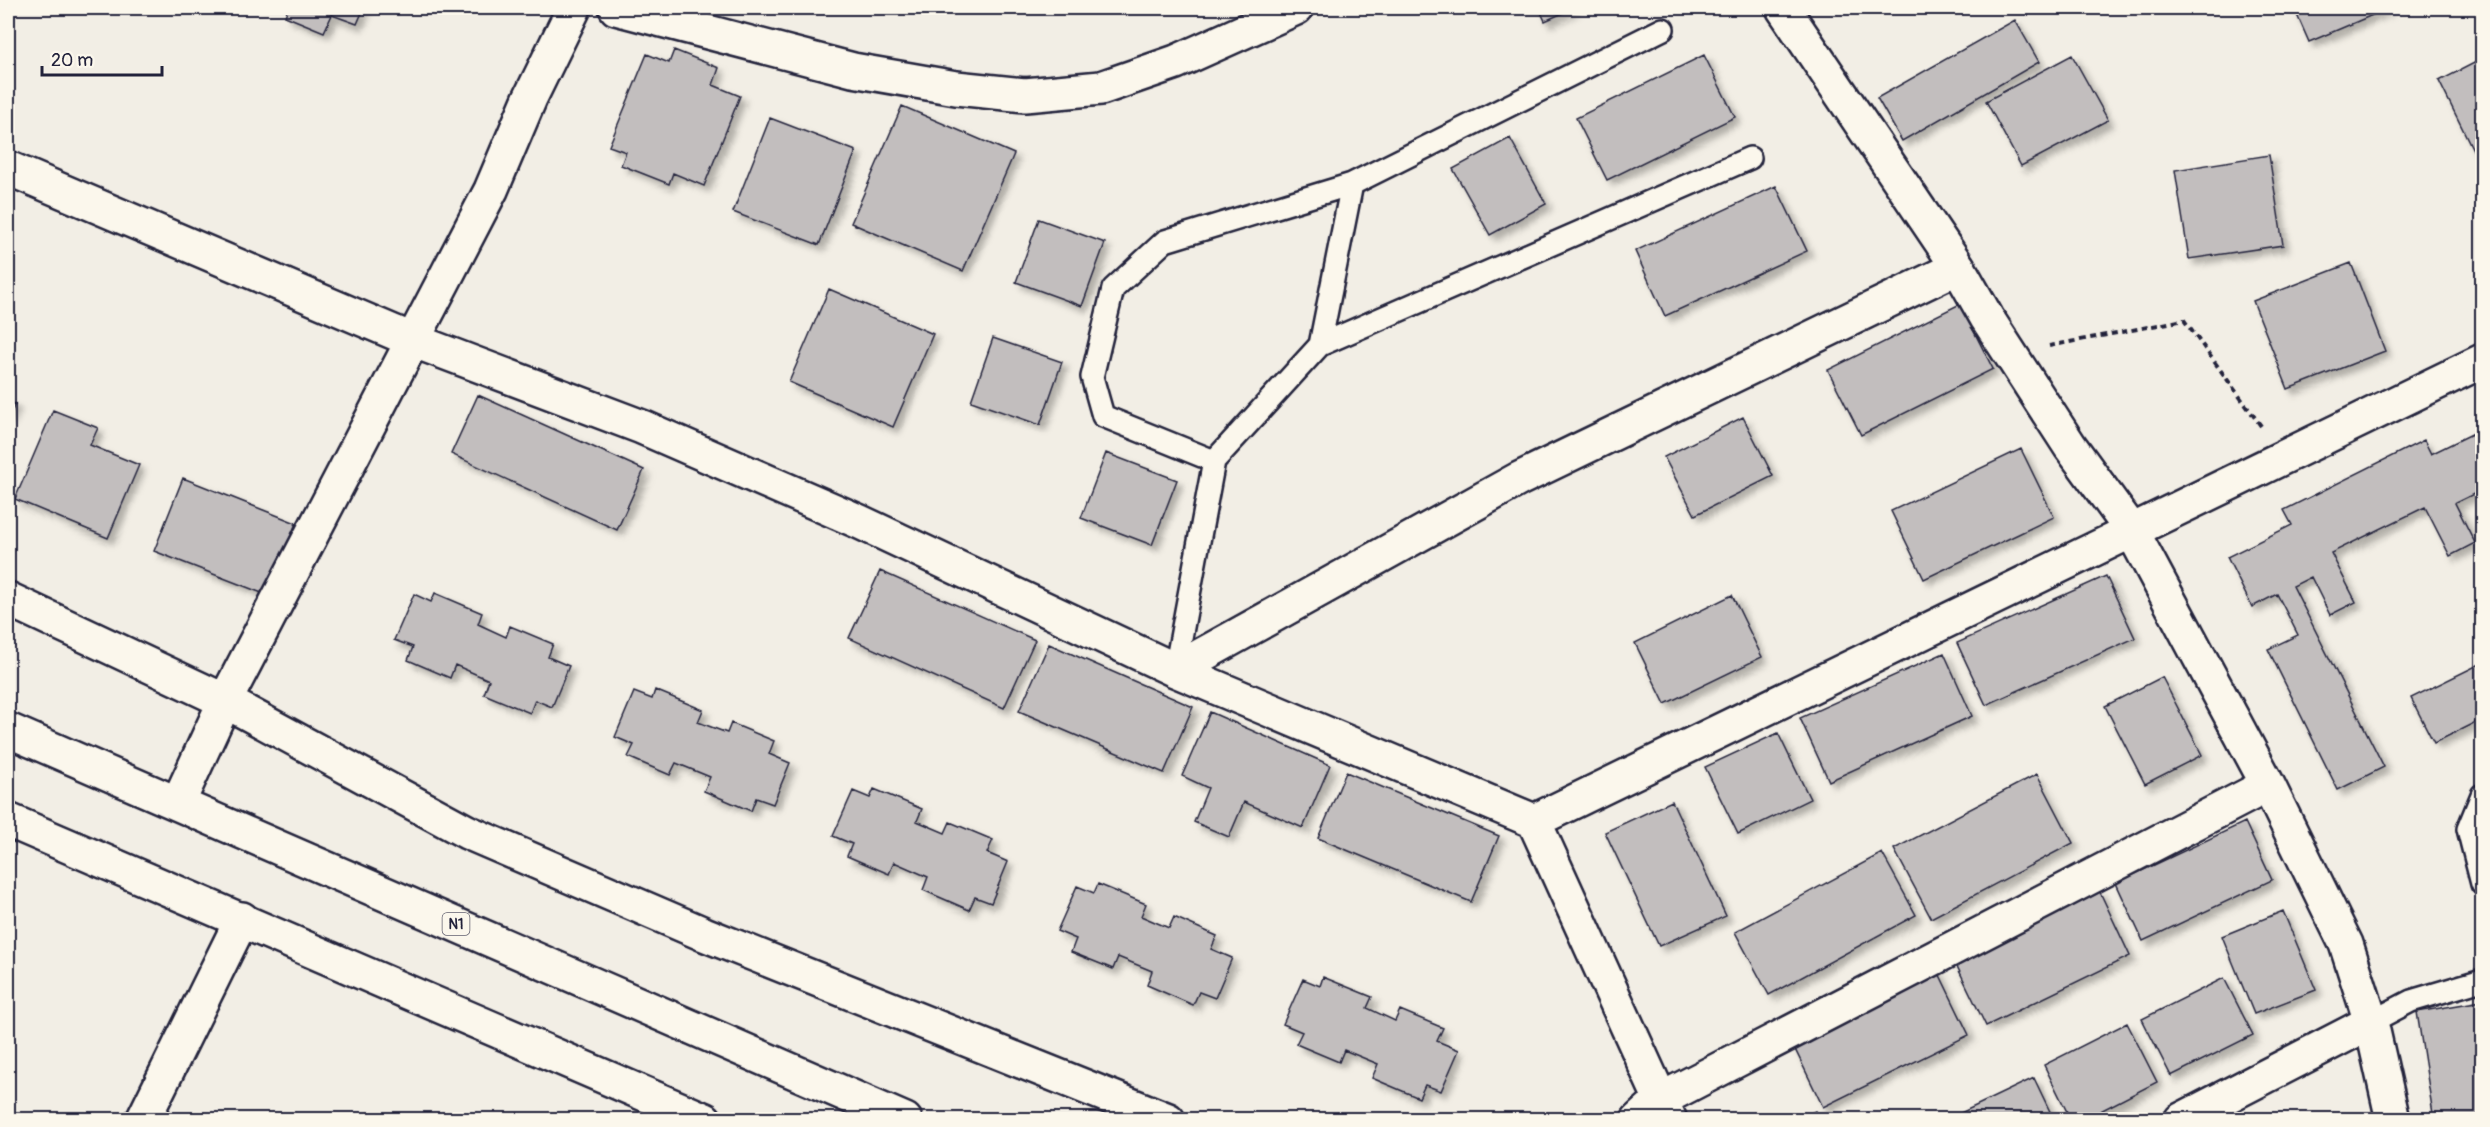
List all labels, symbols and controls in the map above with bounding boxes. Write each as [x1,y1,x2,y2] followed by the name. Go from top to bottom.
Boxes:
[42,39,162,77] scale bar
[51,49,93,72] text: 20 m
[442,913,470,935] road number: N1

